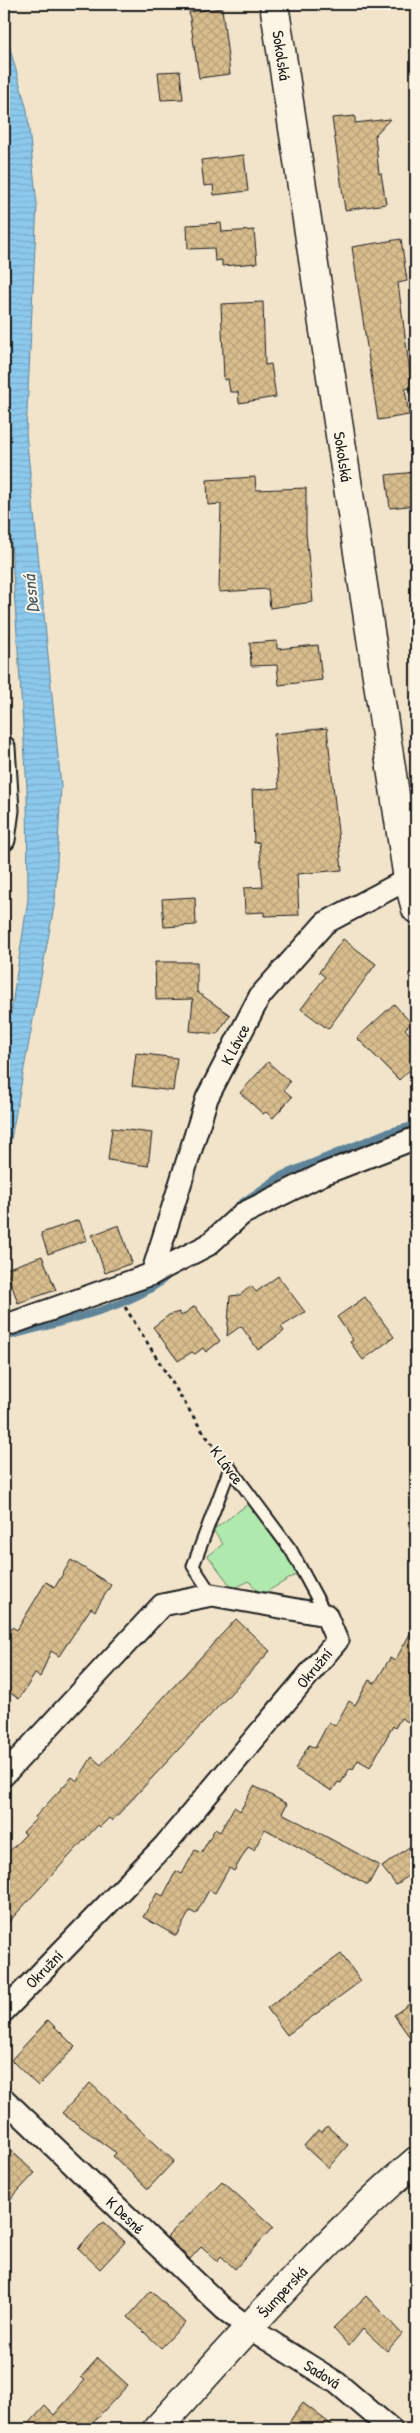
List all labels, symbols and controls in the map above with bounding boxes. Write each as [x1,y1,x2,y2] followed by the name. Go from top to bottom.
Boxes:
[267,29,297,82] street label: Sokolská
[329,430,358,483] street label: Sokolská
[16,572,45,614] water label: Desná
[215,1019,255,1069] street label: K Lávce
[205,1441,249,1489] street label: K Lávce
[291,1643,337,1693] street label: Okružní
[20,1945,68,1993] street label: Okružní
[101,2191,150,2239] street label: K Desné
[253,2261,312,2322] street label: Šumperská
[300,2354,345,2393] street label: Sadová

